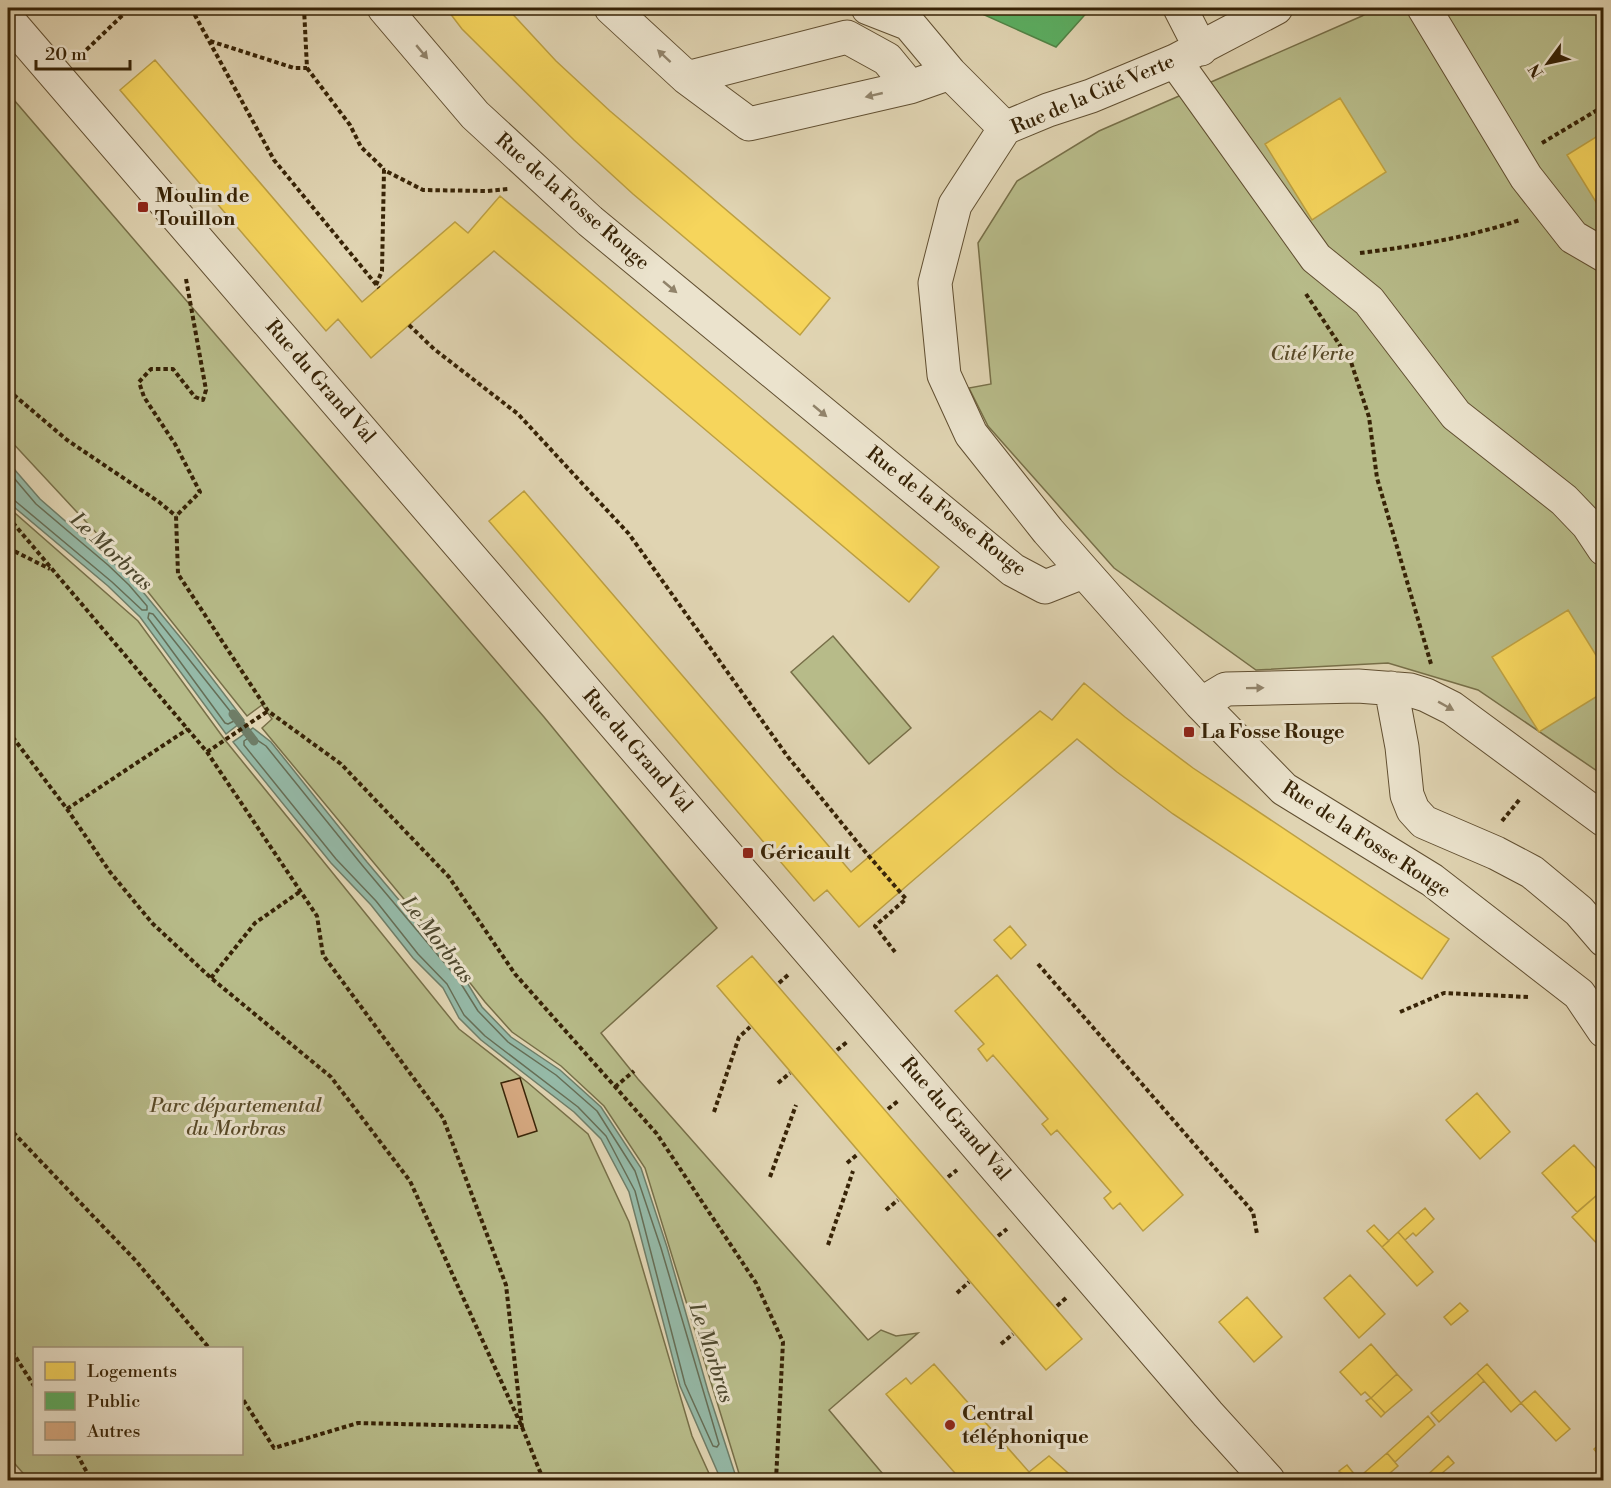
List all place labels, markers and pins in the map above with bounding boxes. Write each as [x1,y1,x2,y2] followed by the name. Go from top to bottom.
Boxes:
[155,184,250,232] place label: Moulin de Touillon
[136,200,150,214] marker: Moulin de Touillon
[1201,720,1345,745] place label: La Fosse Rouge
[1182,725,1196,739] marker: La Fosse Rouge
[760,841,851,866] place label: Géricault
[741,846,755,860] marker: Géricault
[962,1402,1089,1450] place label: Central téléphonique
[943,1418,957,1432] marker: Central téléphonique

